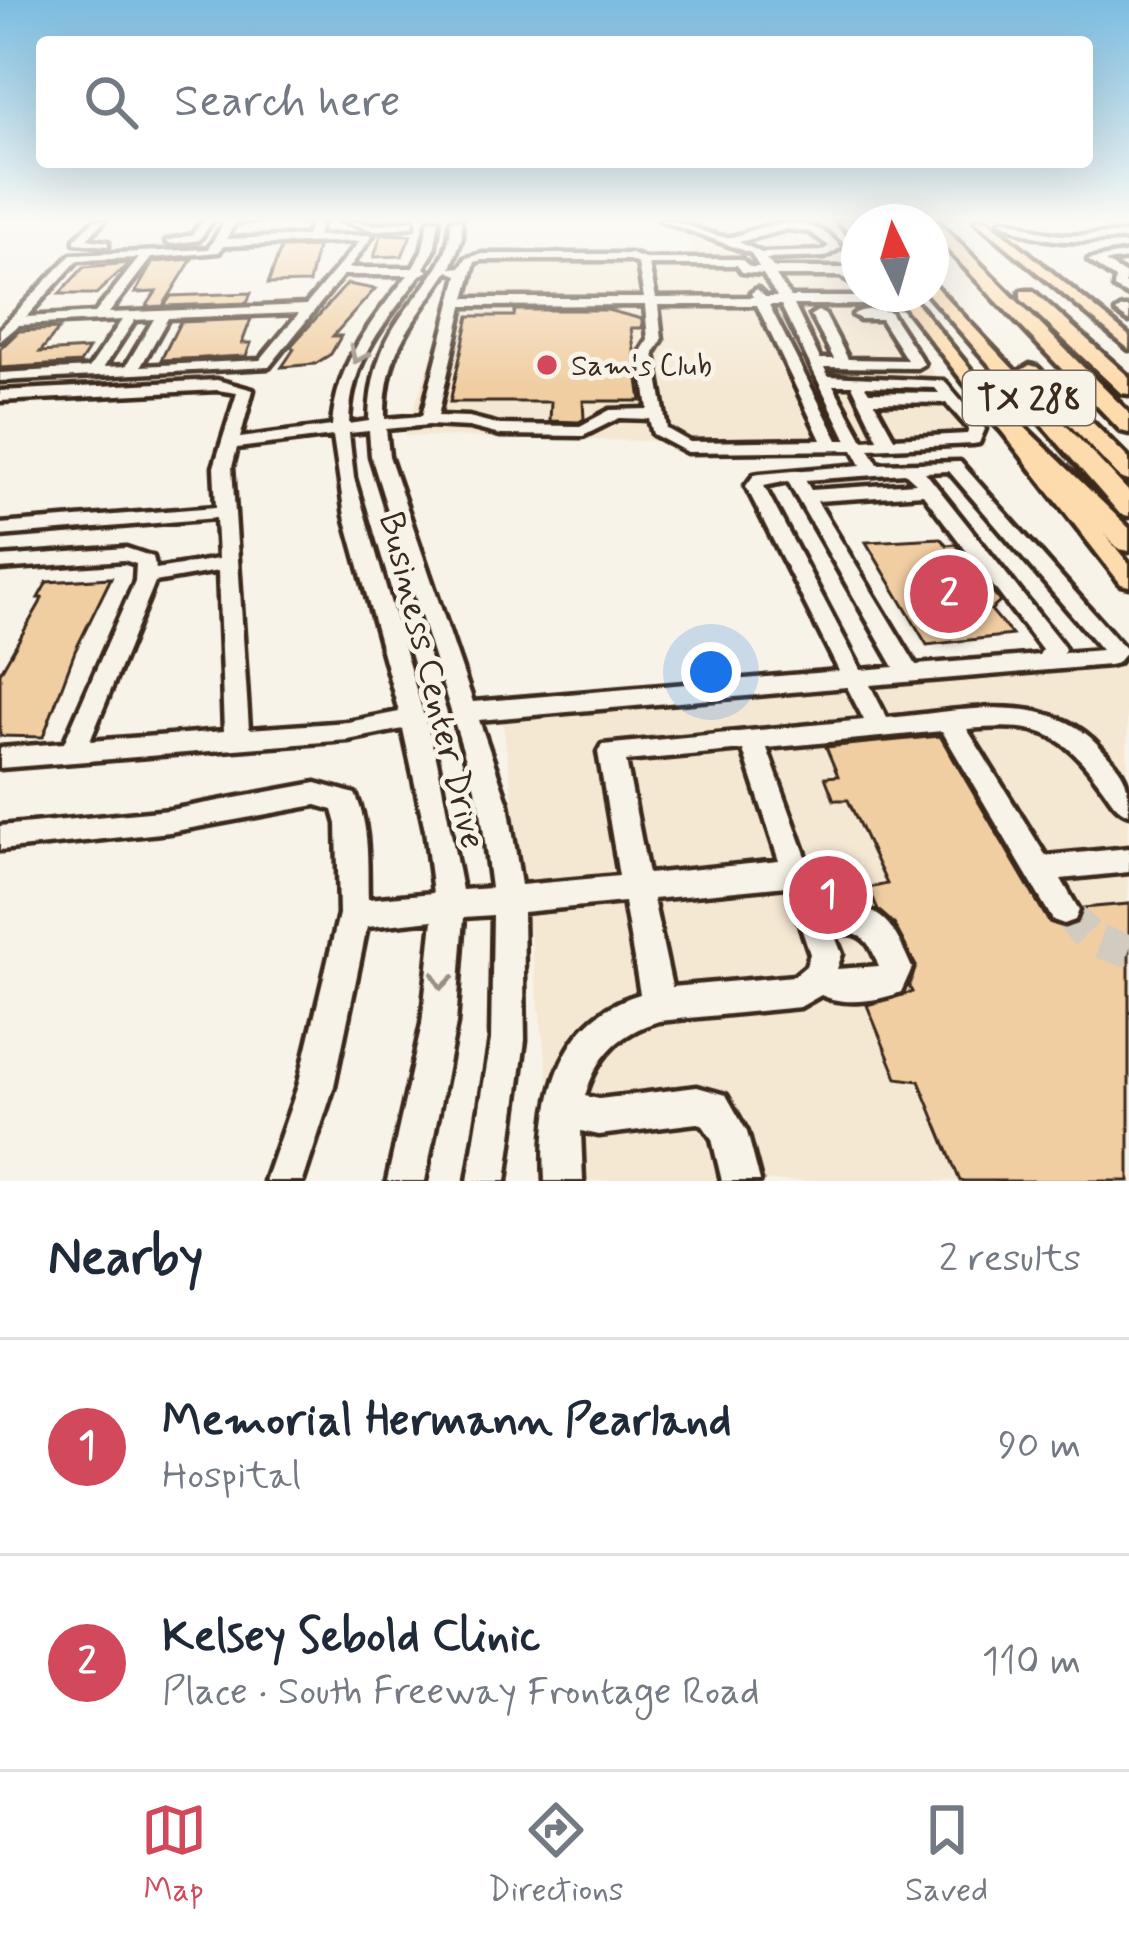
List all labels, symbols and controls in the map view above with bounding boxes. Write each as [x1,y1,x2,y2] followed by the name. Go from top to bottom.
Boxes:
[36,36,1093,168] search box
[78,69,144,135] icon: search
[174,73,401,132] text: Search here
[841,204,949,312] north arrow
[348,343,372,365] one-way arrow
[571,347,712,386] place label: Sam's Club
[534,352,560,378] marker: Sam's Club
[963,371,1095,425] road number: TX 288
[366,508,495,854] street label: Business Center Drive
[910,549,988,639] pin: 2
[681,642,741,702] your location
[789,850,867,940] pin: 1
[430,971,456,991] one-way arrow
[48,1226,203,1292] text: Nearby
[939,1234,1081,1285] text: 2 results
[162,1392,731,1451] text: Memorial Hermann Pearland
[78,1421,96,1472] text: 1
[998,1421,1081,1472] text: 90 m
[162,1451,301,1502] text: Hospital
[162,1608,540,1667] text: Kelsey Sebold Clinic
[77,1637,97,1688] text: 2
[982,1637,1081,1688] text: 110 m
[162,1667,760,1718] text: Place · South Freeway Frontage Road
[141,1797,207,1913] tab: Map
[488,1797,624,1913] tab: Directions
[905,1797,988,1913] tab: Saved

